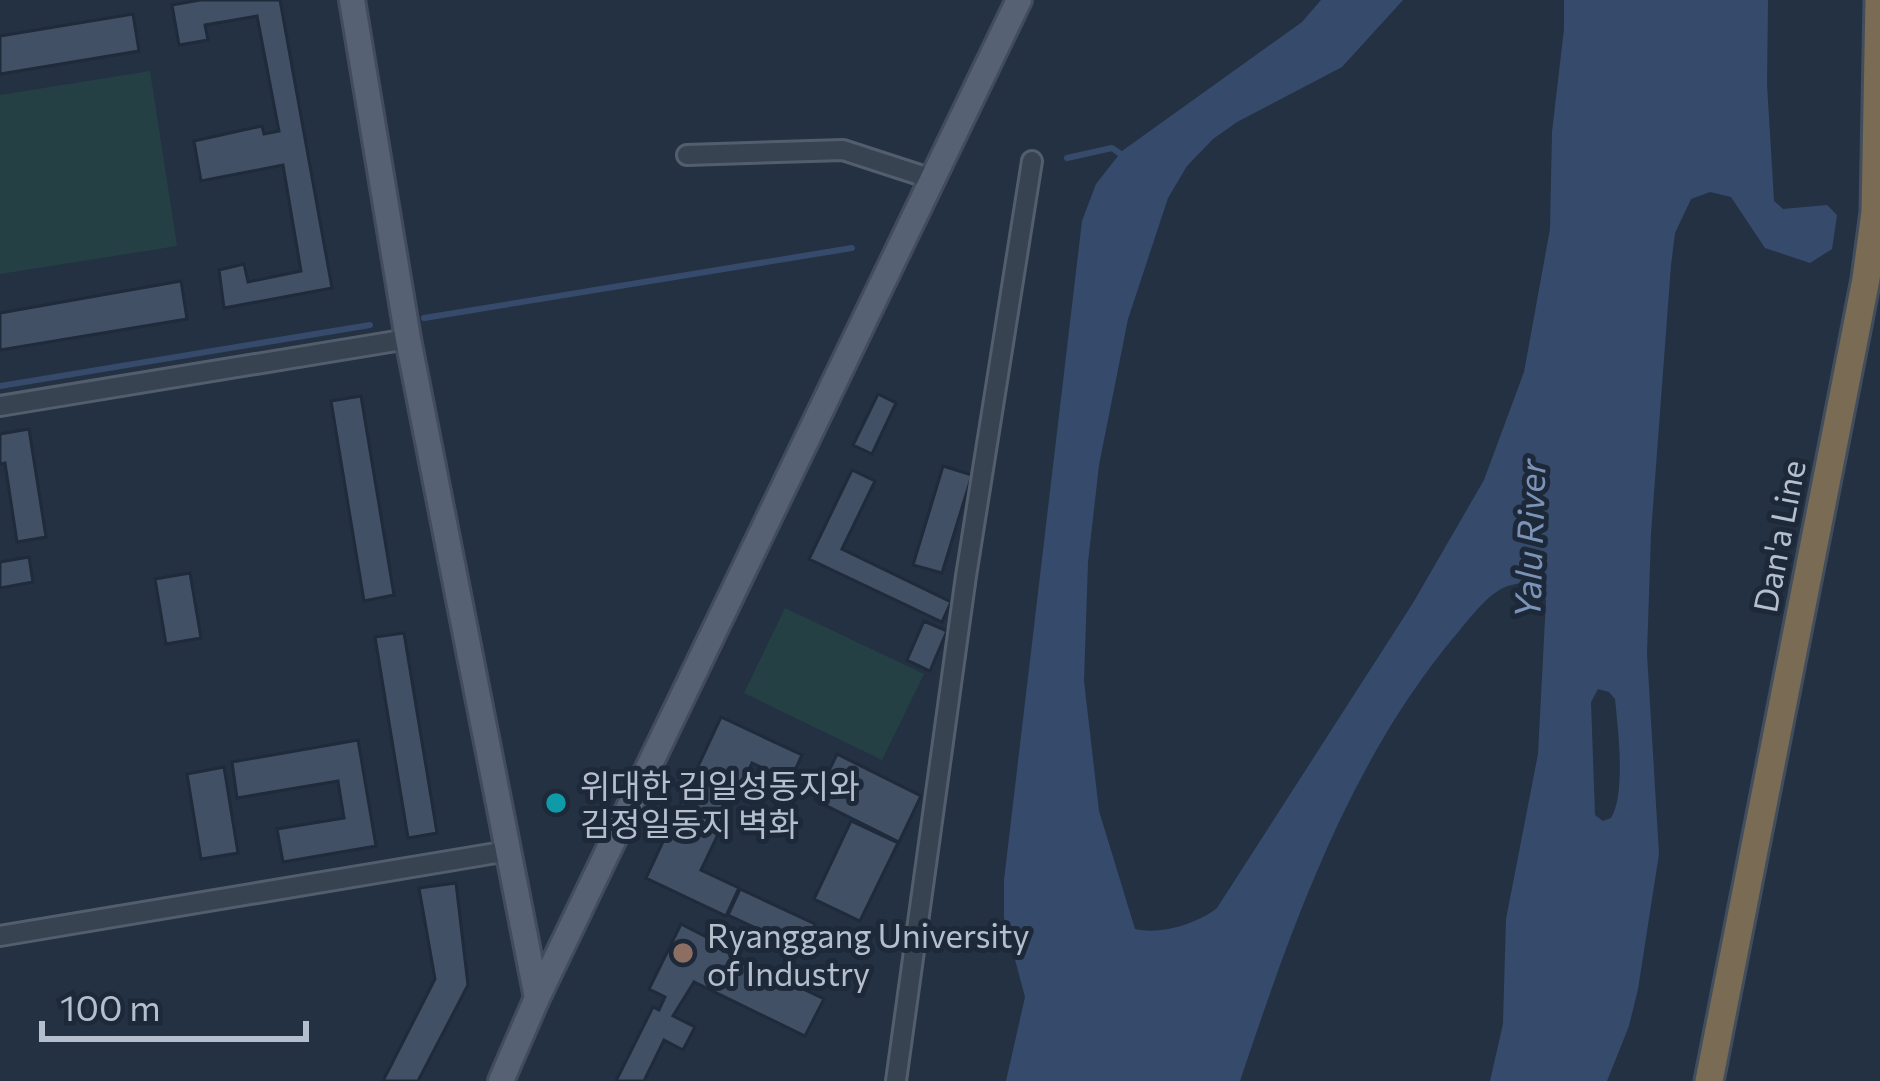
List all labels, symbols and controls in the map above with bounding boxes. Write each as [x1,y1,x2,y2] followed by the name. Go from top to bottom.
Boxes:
[1743,456,1813,616] street label: Dan'a Line
[1503,457,1553,620] water label: Yalu River
[580,764,860,843] place label: 위대한 김일성동지와 김정일동지 벽화
[543,790,569,816] marker: 위대한 김일성동지와 김정일동지 벽화
[707,914,1030,993] place label: Ryanggang University of Industry
[670,940,696,966] marker: Ryanggang University of Industry
[42,967,306,1041] scale bar
[60,984,161,1028] text: 100 m

